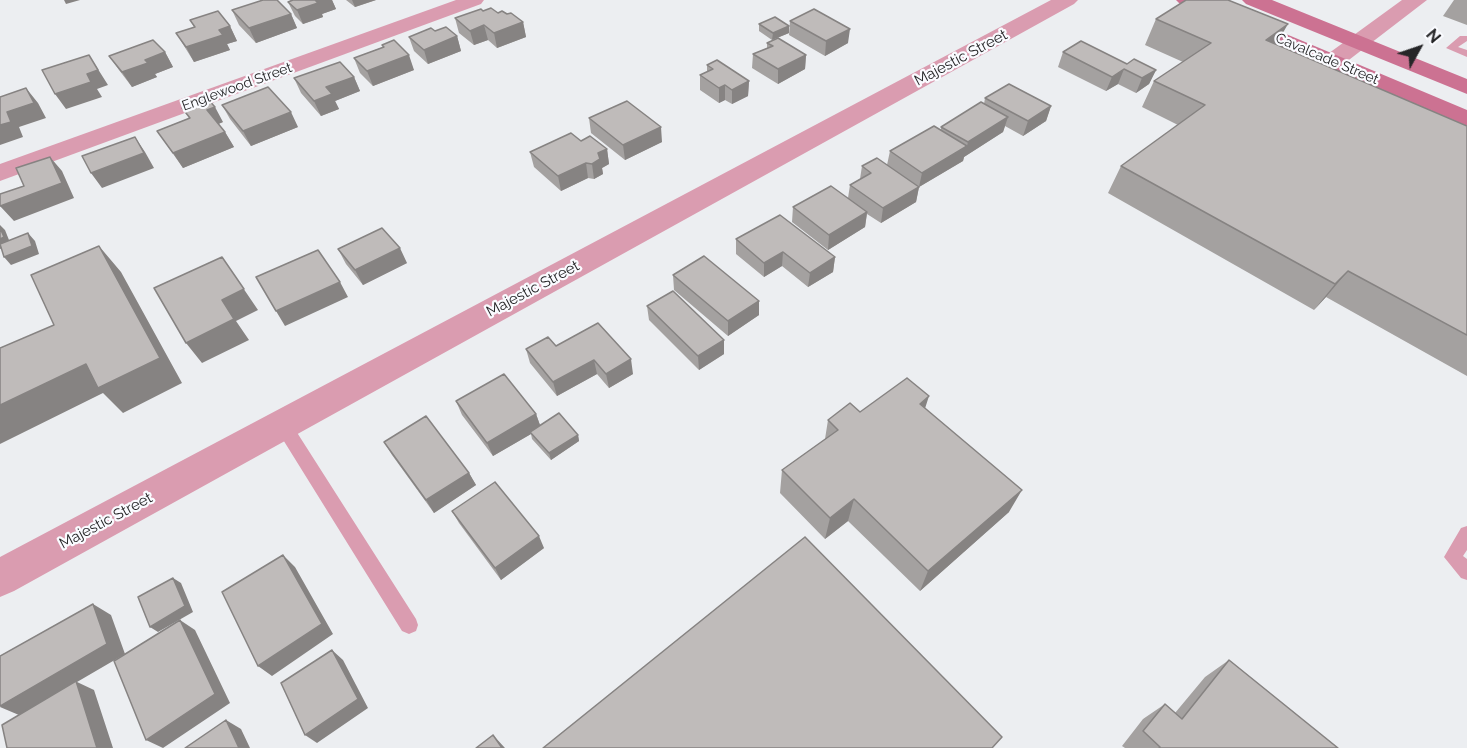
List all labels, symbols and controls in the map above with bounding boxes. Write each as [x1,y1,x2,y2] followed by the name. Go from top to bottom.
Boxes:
[1389,18,1449,78] north arrow
[1422,25,1444,47] text: N
[911,26,1011,90] street label: Majestic Street
[1273,30,1381,88] street label: Cavalcade Street
[180,59,294,115] street label: Englewood Street
[483,257,583,321] street label: Majestic Street
[56,489,156,553] street label: Majestic Street

